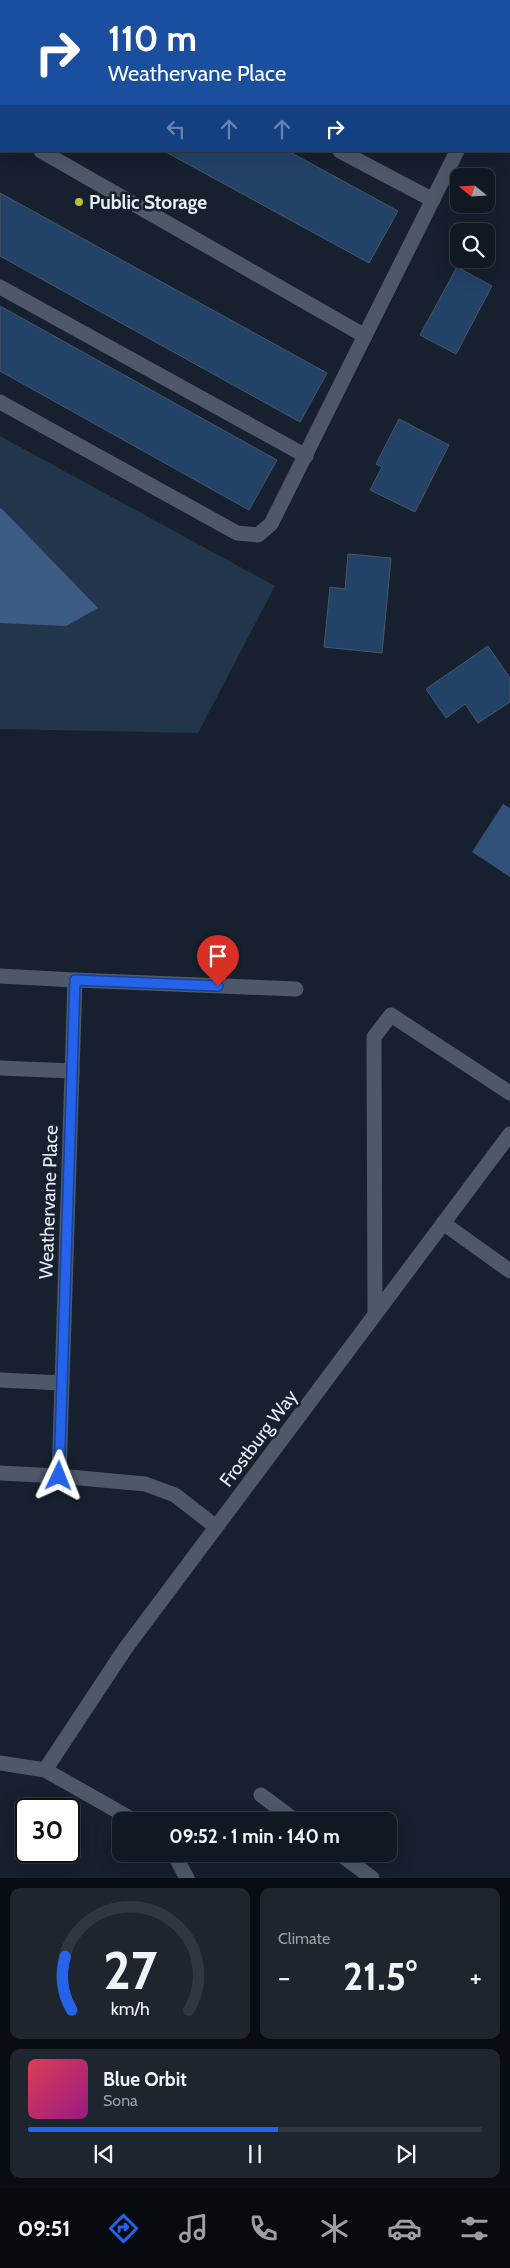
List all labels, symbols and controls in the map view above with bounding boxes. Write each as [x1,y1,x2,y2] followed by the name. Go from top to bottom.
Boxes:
[108,17,197,60] text: 110 m
[25,20,90,85] icon: right
[108,60,286,87] text: Weathervane Place
[162,115,190,143] icon: left
[215,115,243,143] icon: ahead
[268,115,296,143] icon: ahead
[321,115,349,143] icon: right
[450,168,495,212] north arrow
[450,168,495,268] map controls
[89,191,207,214] place label: Public Storage
[73,196,85,208] marker: Public Storage
[450,223,495,268] button: search
[197,935,239,986] pin
[204,942,232,970] icon: arrive
[34,1124,63,1279] street label: Weathervane Place
[215,1385,302,1491] street label: Frostburg Way
[32,1449,84,1501] position arrow
[15,1798,80,1863] speed limit sign: 30
[169,1825,340,1848] text: 09:52 · 1 min · 140 m
[278,1929,330,1948] text: Climate
[103,1939,157,2002] text: 27
[343,1953,417,2000] text: 21.5°
[278,1960,290,1994] text: −
[470,1960,482,1994] text: +
[110,1998,150,2019] text: km/h
[103,2068,187,2091] text: Blue Orbit
[103,2091,138,2110] text: Sona
[90,2140,118,2168] icon: previous
[241,2140,269,2168] icon: pause
[392,2140,420,2168] icon: next
[106,2211,141,2246] icon: directions
[176,2211,211,2246] icon: music
[246,2211,281,2246] icon: phone
[317,2211,352,2246] icon: climate
[387,2211,422,2246] icon: car
[457,2211,492,2246] icon: filters
[18,2215,70,2242] text: 09:51

